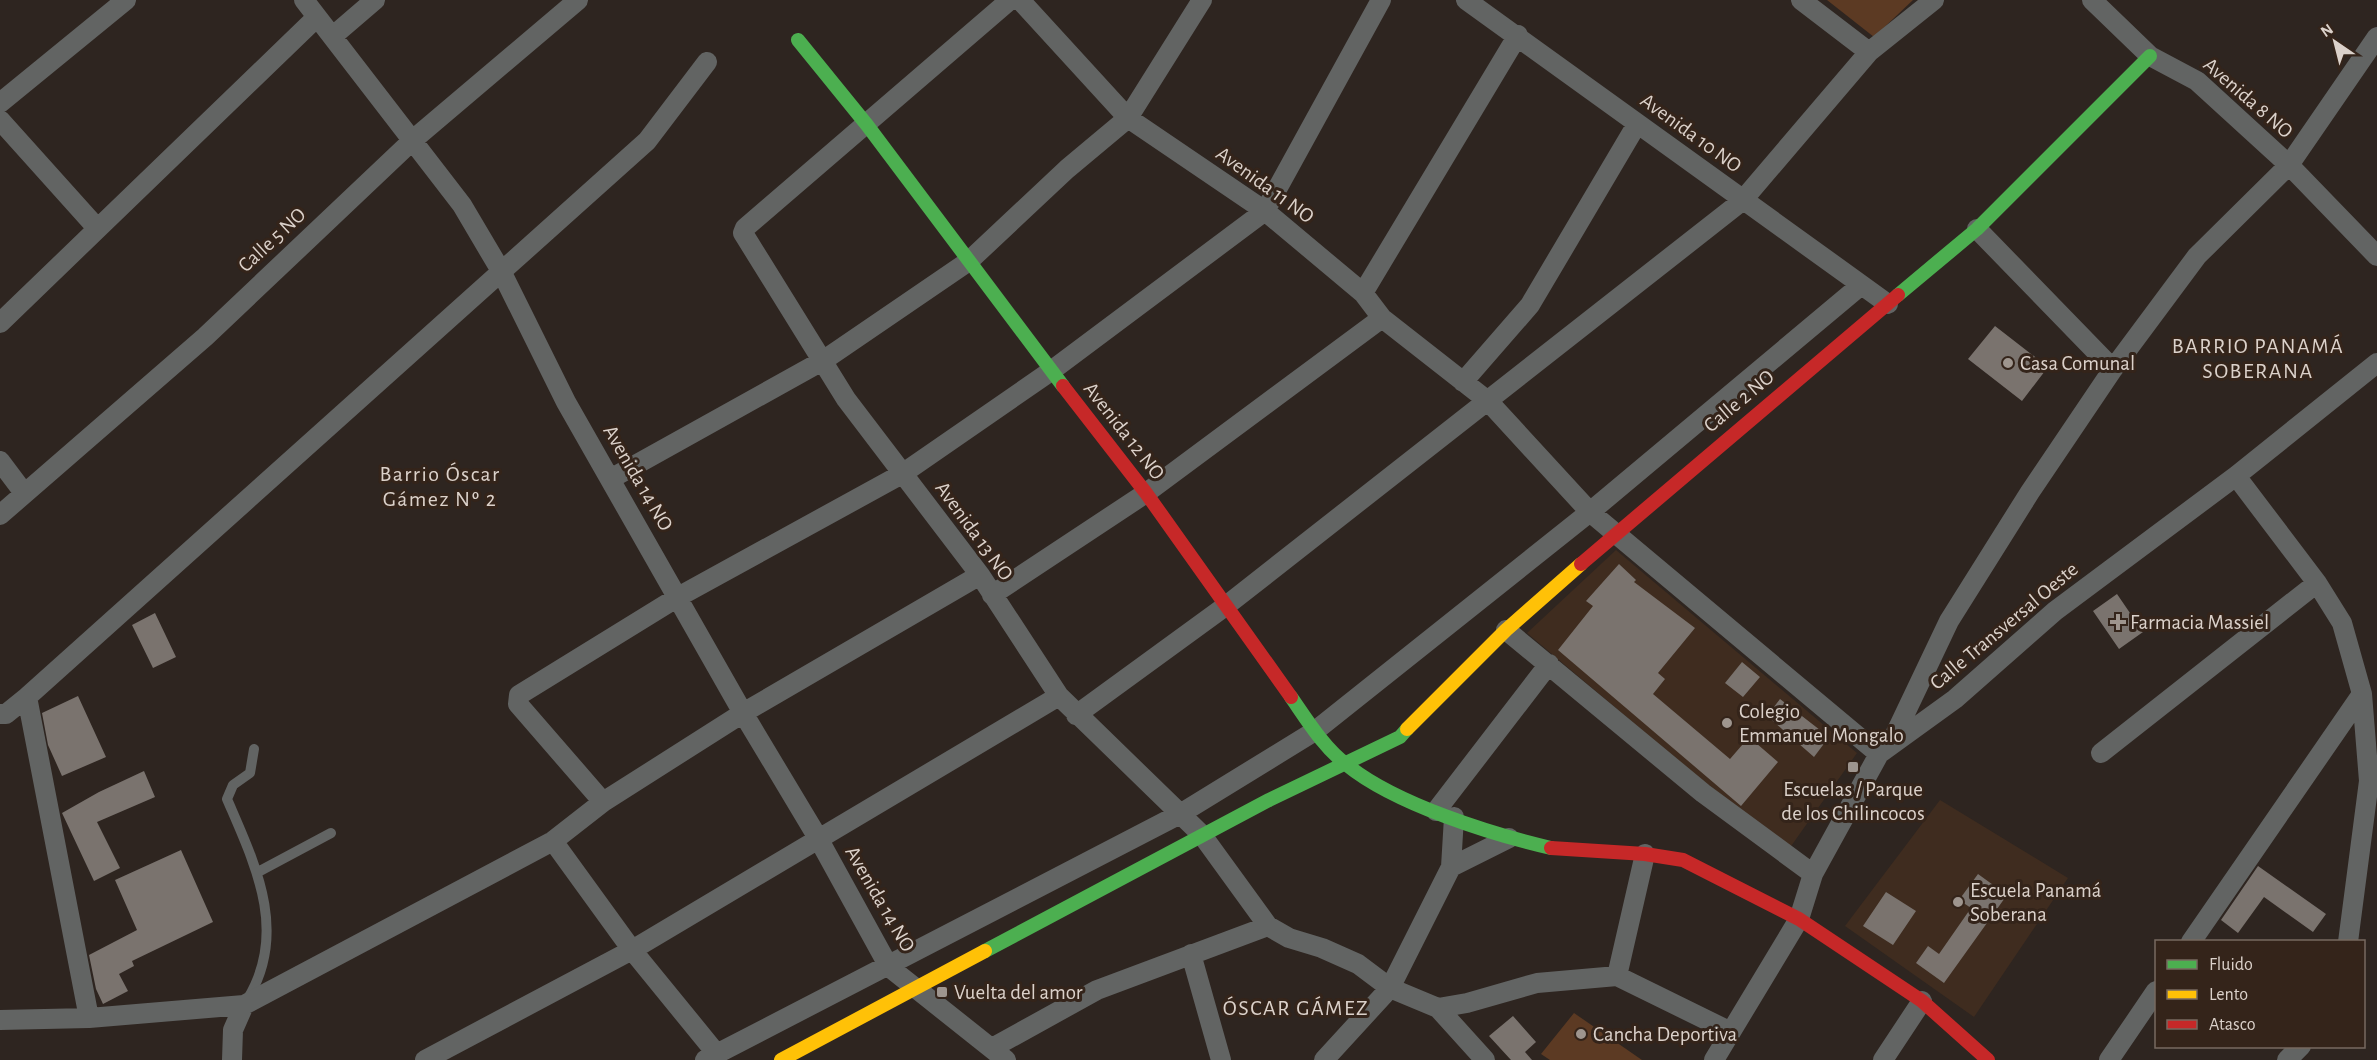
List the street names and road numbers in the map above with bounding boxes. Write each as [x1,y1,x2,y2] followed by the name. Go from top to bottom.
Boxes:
[2199,54,2297,142] street label: Avenida 8 NO
[1637,90,1745,176] street label: Avenida 10 NO
[1212,143,1318,227] street label: Avenida 11 NO
[234,204,310,276] street label: Calle 5 NO
[1700,366,1778,436] street label: Calle 2 NO
[1080,378,1168,484] street label: Avenida 12 NO
[599,422,677,534] street label: Avenida 14 NO
[931,478,1017,584] street label: Avenida 13 NO
[1926,558,2082,694] street label: Calle Transversal Oeste
[841,843,919,955] street label: Avenida 14 NO

